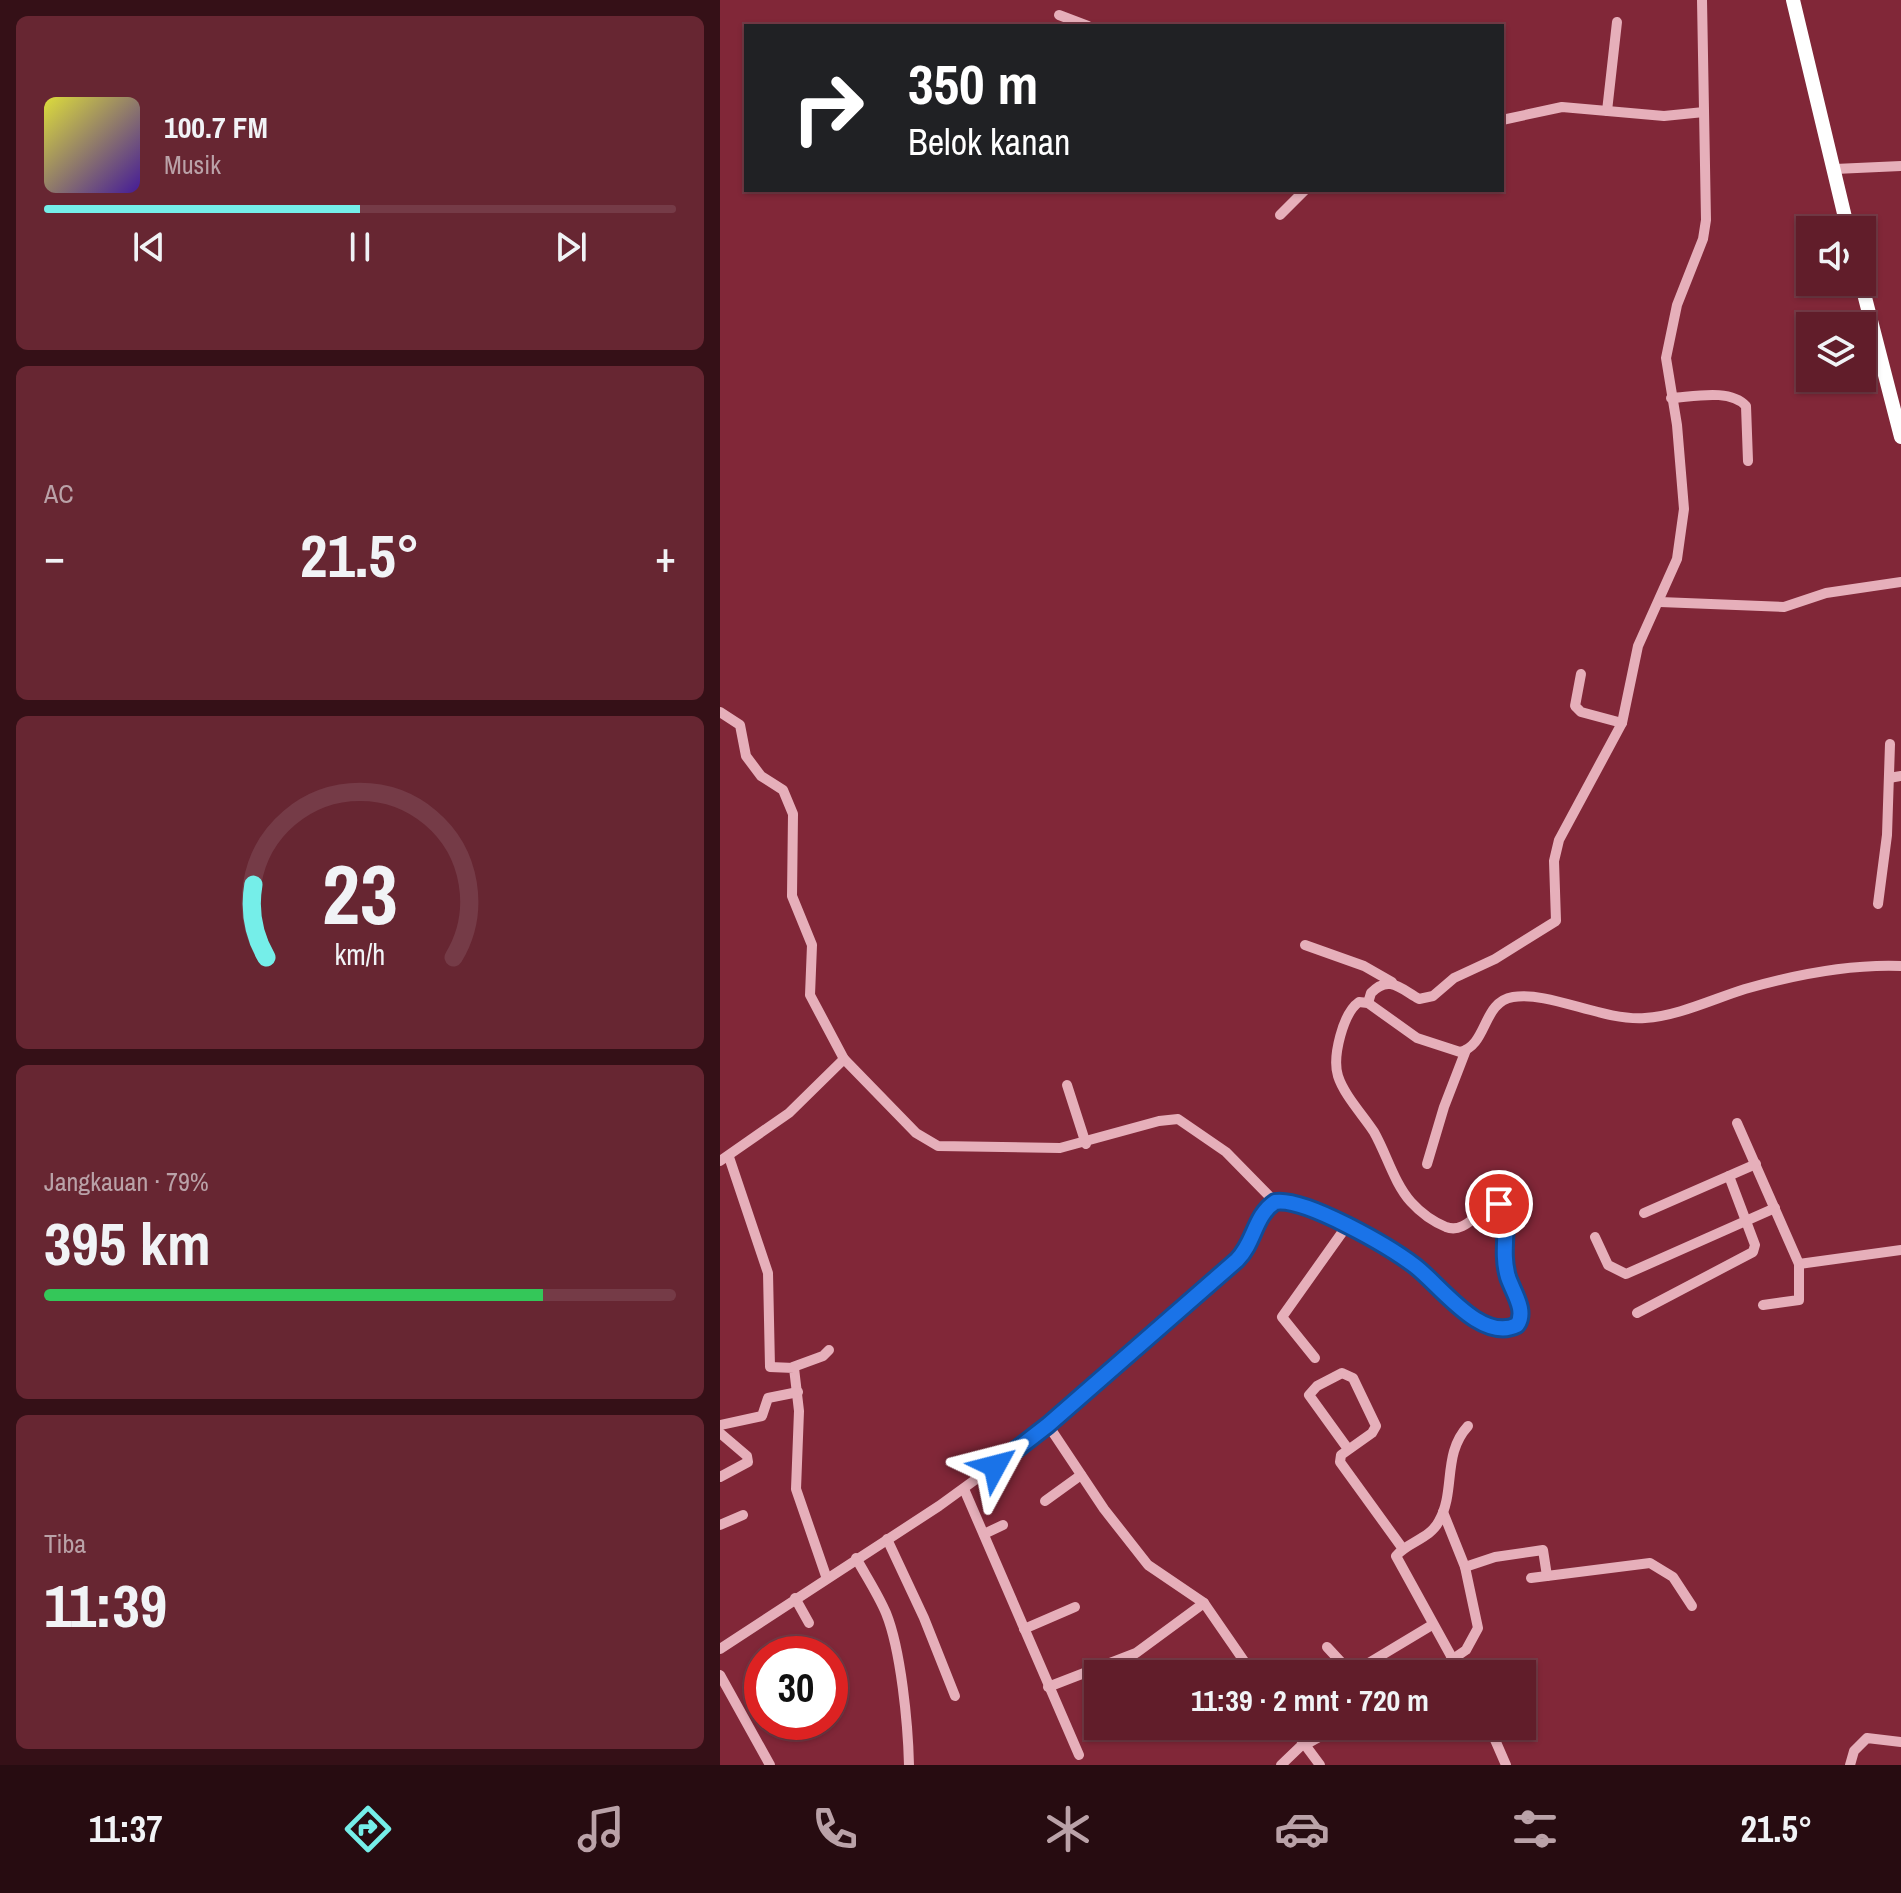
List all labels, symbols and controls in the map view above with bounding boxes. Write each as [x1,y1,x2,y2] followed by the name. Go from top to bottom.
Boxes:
[908,46,1038,121] text: 350 m
[776,56,880,160] icon: right
[164,107,268,147] text: 100.7 FM
[908,118,1070,166] text: Belok kanan
[164,147,221,182] text: Musik
[1796,216,1876,392] map controls
[1796,216,1876,296] button: sound
[127,225,171,269] icon: previous
[338,225,382,269] icon: pause
[549,225,593,269] icon: next
[1796,312,1876,392] button: layers
[44,476,74,511] text: AC
[300,515,420,596] text: 21.5°
[44,526,65,586] text: −
[655,526,676,586] text: +
[322,838,398,950] text: 23
[335,936,385,975] text: km/h
[44,1164,209,1199] text: Jangkauan · 79%
[1465,1170,1533,1238] pin
[1477,1182,1521,1226] icon: arrive
[44,1203,211,1284] text: 395 km
[953,1424,1037,1508] position arrow
[44,1526,86,1561] text: Tiba
[44,1565,167,1646] text: 11:39
[744,1636,848,1740] speed limit sign: 30
[1191,1680,1429,1720] text: 11:39 · 2 mnt · 720 m
[340,1801,396,1857] icon: directions
[573,1801,629,1857] icon: music
[807,1801,863,1857] icon: phone
[1040,1801,1096,1857] icon: climate
[1274,1801,1330,1857] icon: car
[1507,1801,1563,1857] icon: filters
[89,1805,163,1853] text: 11:37
[1740,1805,1812,1853] text: 21.5°

